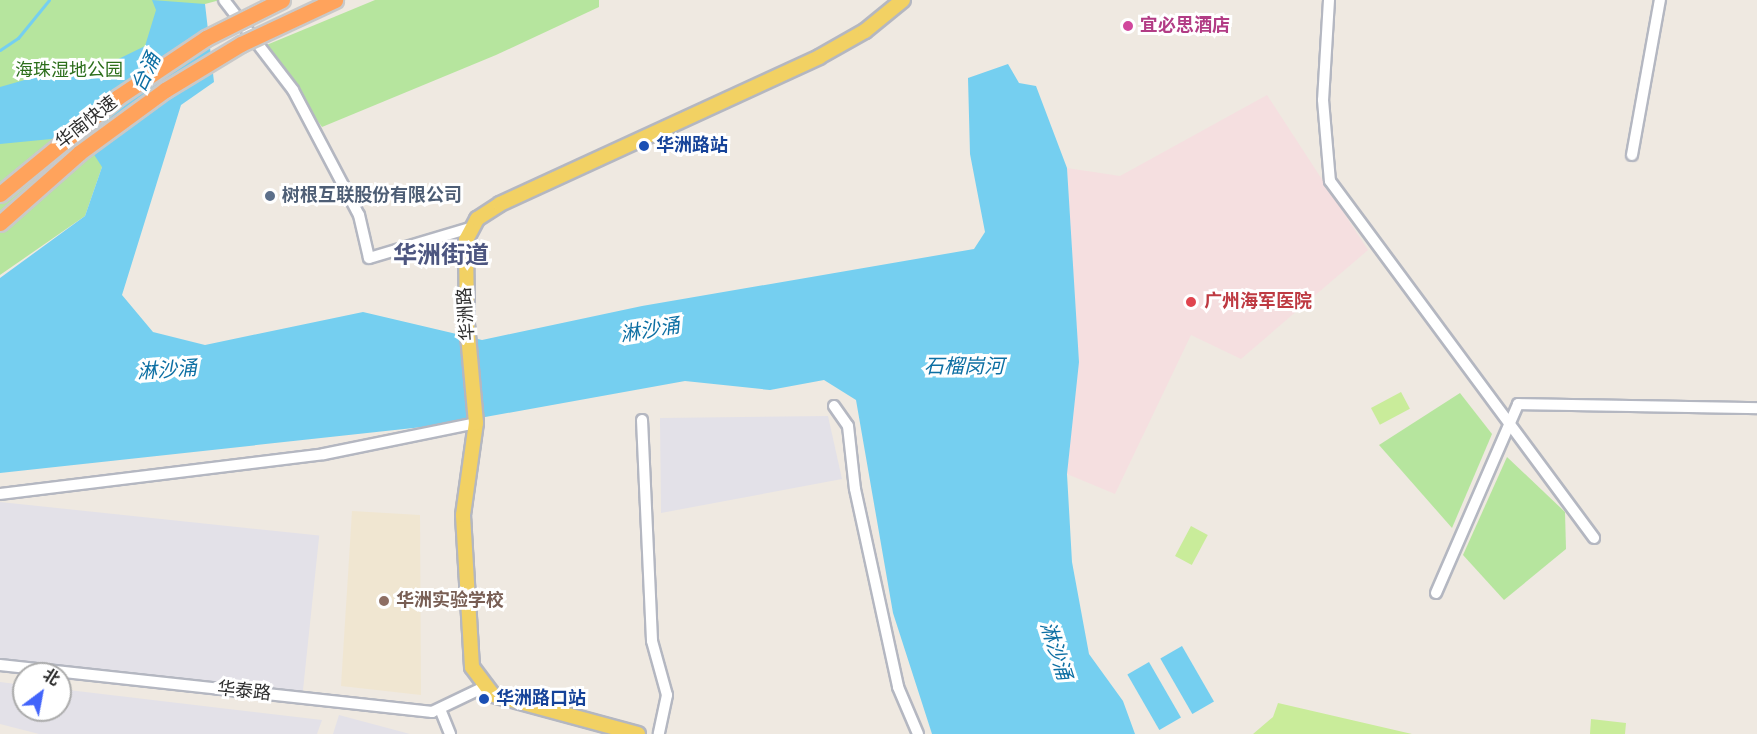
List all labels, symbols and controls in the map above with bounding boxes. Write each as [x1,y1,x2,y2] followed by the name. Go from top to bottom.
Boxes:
[1140,15,1230,37] place label: 宜必思酒店
[1121,19,1135,33] marker: 宜必思酒店
[128,50,166,96] water label: 台涌
[15,60,123,82] park label: 海珠湿地公园
[52,92,122,154] street label: 华南快速
[656,135,728,157] place label: 华洲路站
[637,139,651,153] marker: 华洲路站
[282,185,462,207] place label: 树根互联股份有限公司
[263,189,277,203] marker: 树根互联股份有限公司
[393,242,489,270] district label: 华洲街道
[454,286,480,342] street label: 华洲路
[1204,291,1312,313] place label: 广州海军医院
[1182,293,1200,311] marker: 广州海军医院
[618,314,682,348] water label: 淋沙涌
[924,355,1004,379] water label: 石榴岗河
[136,357,198,385] water label: 淋沙涌
[396,590,504,612] place label: 华洲实验学校
[377,594,391,608] marker: 华洲实验学校
[1034,619,1076,683] water label: 淋沙涌
[12,662,72,722] north arrow
[39,666,63,690] text: 北
[216,678,272,706] street label: 华泰路
[496,688,586,710] place label: 华洲路口站
[477,692,491,706] marker: 华洲路口站

